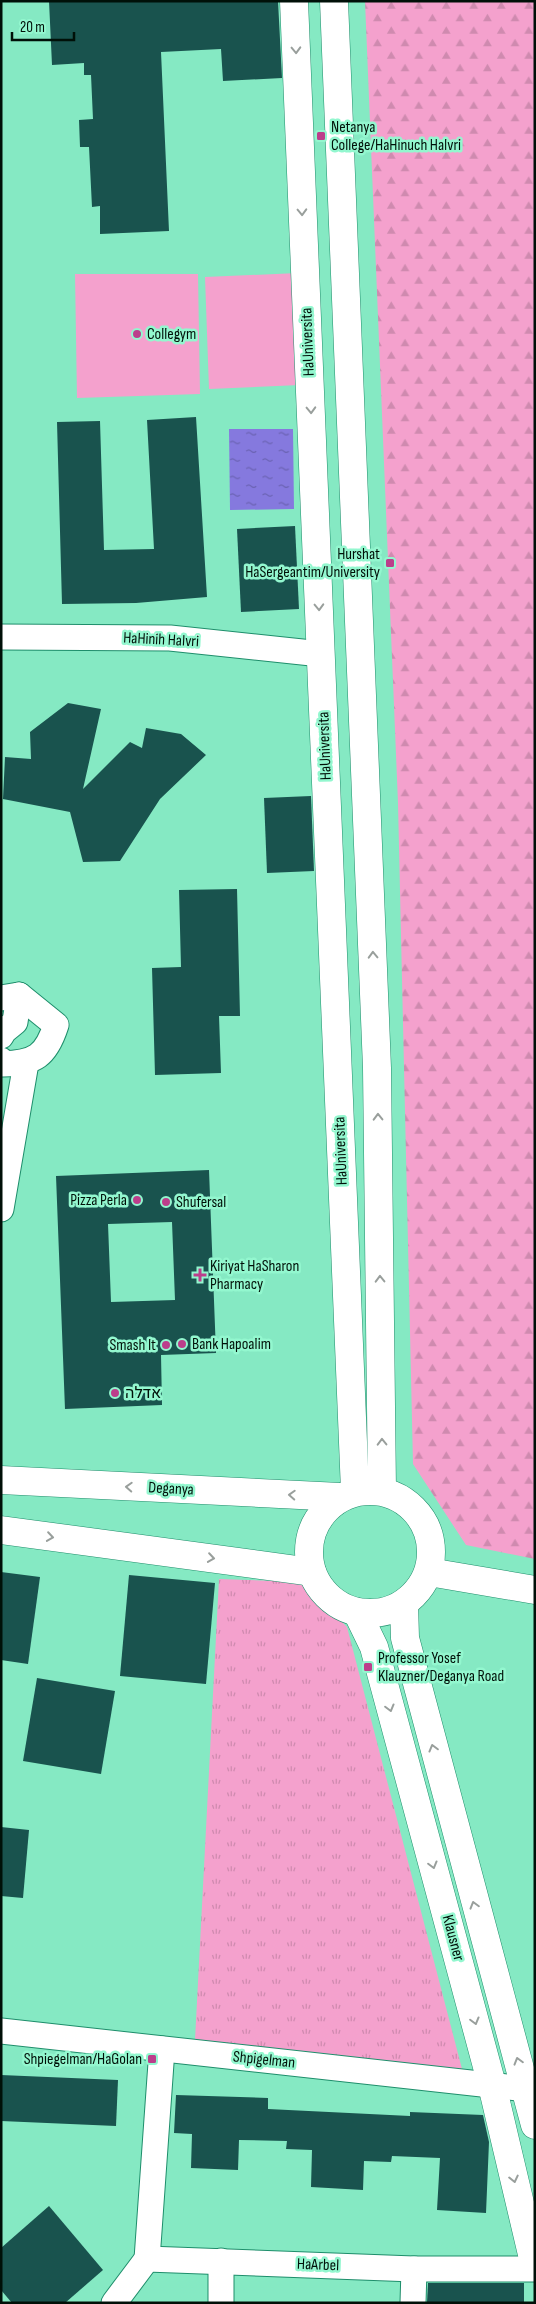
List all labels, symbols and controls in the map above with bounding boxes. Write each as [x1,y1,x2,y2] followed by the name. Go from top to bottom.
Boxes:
[12,10,75,42] scale bar
[20,18,45,37] text: 20 m
[290,46,301,54] one-way arrow
[331,118,461,155] place label: Netanya College/HaHinuch HaIvri
[315,130,327,142] marker: Netanya College/HaHinuch HaIvri
[297,209,308,217] one-way arrow
[297,307,319,377] street label: HaUniversita
[147,325,196,344] place label: Collegym
[131,328,143,340] marker: Collegym
[305,406,316,414] one-way arrow
[245,545,380,582] place label: Hurshat HaSergeantim/University
[384,557,396,569] marker: Hurshat HaSergeantim/University
[313,603,324,611] one-way arrow
[123,629,199,651] street label: HaHinih HaIvri
[314,711,336,781] street label: HaUniversita
[367,950,378,958] one-way arrow
[373,1113,383,1120] one-way arrow
[330,1116,352,1186] street label: HaUniversita
[70,1191,127,1210] place label: Pizza Perla
[176,1193,226,1212] place label: Shufersal
[131,1194,143,1206] marker: Pizza Perla
[160,1196,172,1208] marker: Shufersal
[210,1257,299,1294] place label: Kiriyat HaSharon Pharmacy
[194,1269,206,1281] marker: Kiriyat HaSharon Pharmacy
[375,1275,385,1283] one-way arrow
[192,1335,271,1354] place label: Bank Hapoalim
[109,1336,156,1355] place label: Smash It
[176,1338,188,1350] marker: Bank Hapoalim
[160,1339,172,1351] marker: Smash It
[125,1384,161,1403] place label: אדלה
[109,1387,121,1399] marker: אדלה
[376,1438,387,1446] one-way arrow
[148,1478,194,1500] street label: Deganya
[125,1481,133,1492] one-way arrow
[287,1489,295,1500] one-way arrow
[46,1531,54,1542] one-way arrow
[206,1553,215,1563] one-way arrow
[378,1649,504,1686] place label: Professor Yosef Klauzner/Deganya Road
[362,1661,374,1673] marker: Professor Yosef Klauzner/Deganya Road
[385,1703,395,1711] one-way arrow
[428,1743,439,1752] one-way arrow
[427,1860,438,1869] one-way arrow
[470,1901,480,1909] one-way arrow
[438,1913,468,1963] street label: Klausner
[470,2017,480,2025] one-way arrow
[232,2047,296,2073] street label: Shpigelman
[24,2050,142,2069] place label: Shpiegelman/HaGolan
[146,2053,158,2065] marker: Shpiegelman/HaGolan
[514,2058,524,2066] one-way arrow
[508,2175,519,2184] one-way arrow
[297,2255,339,2275] street label: HaArbel

